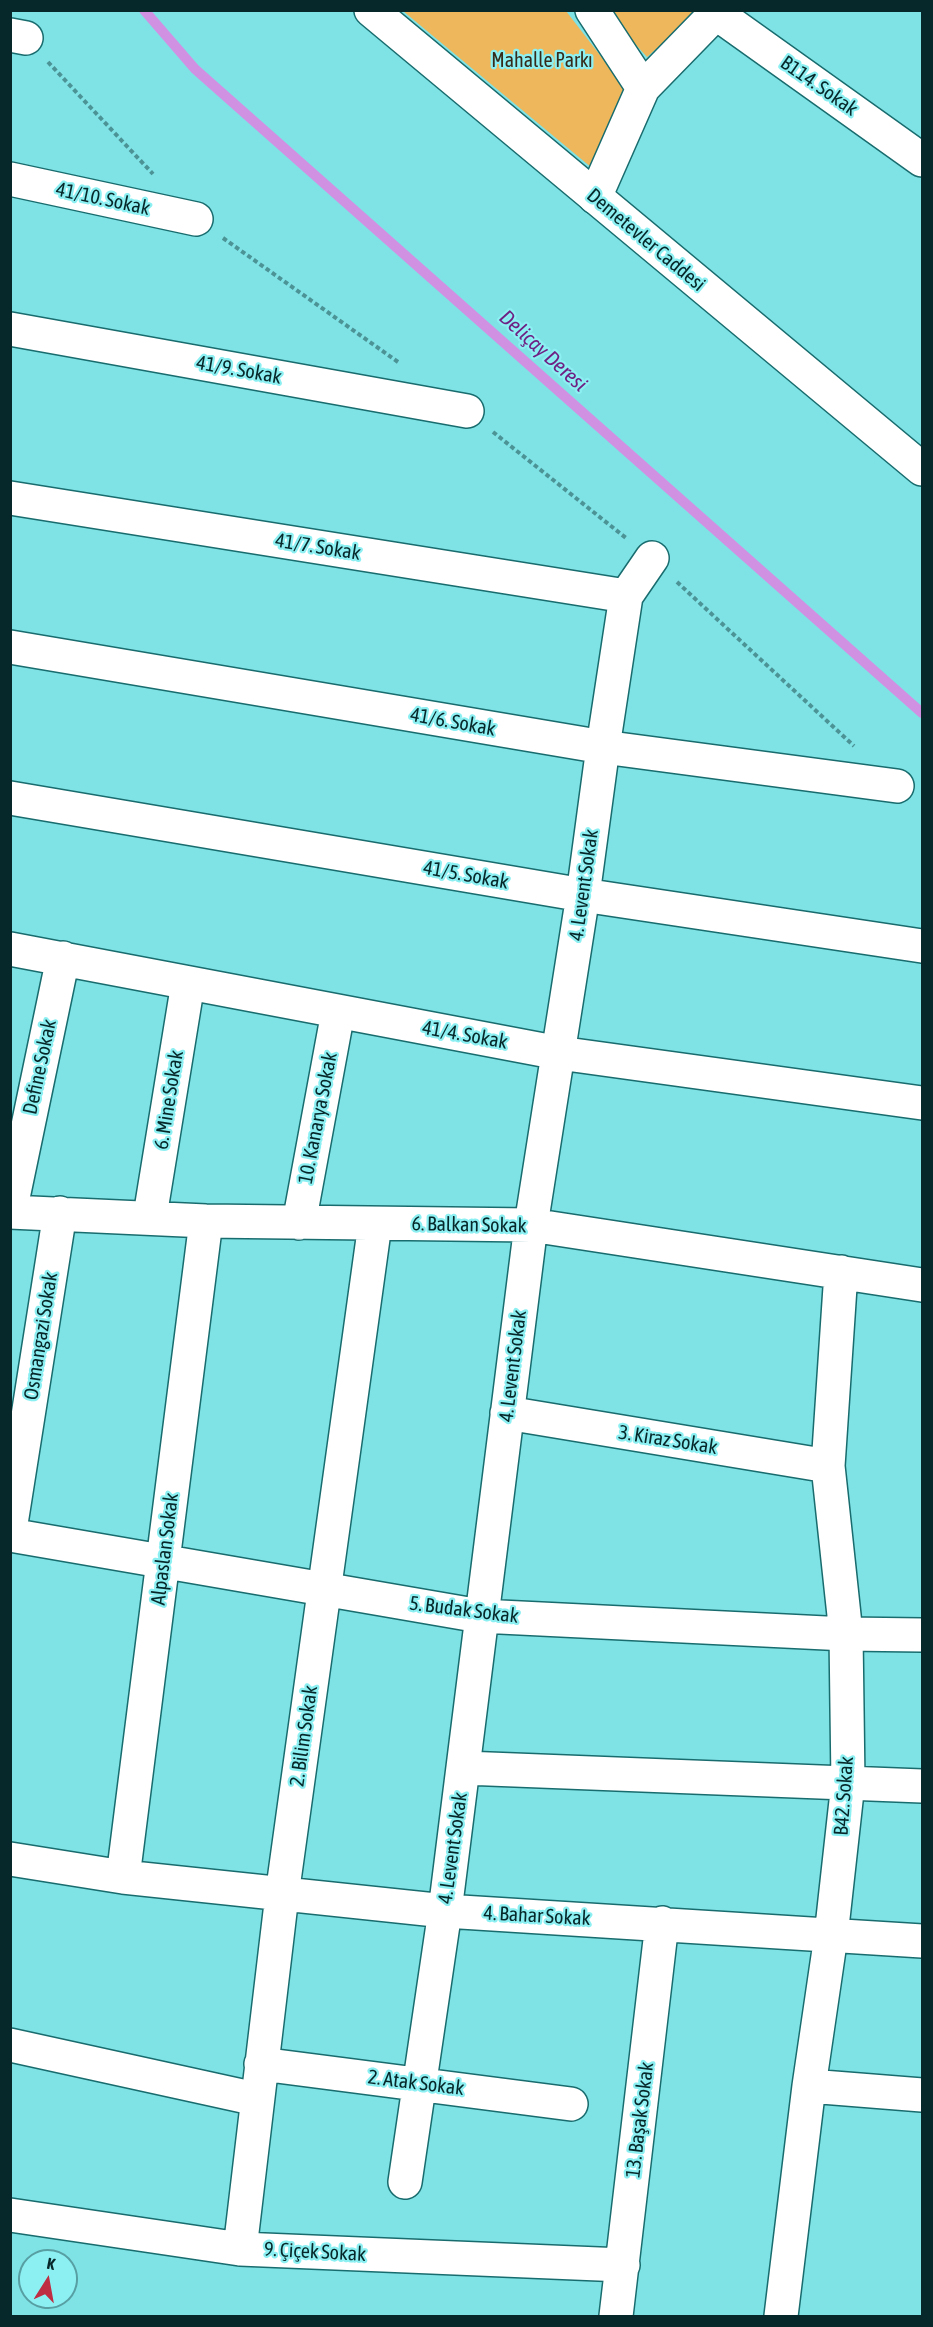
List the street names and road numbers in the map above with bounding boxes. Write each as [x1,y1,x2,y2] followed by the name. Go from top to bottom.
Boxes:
[776,51,862,121] street label: B114. Sokak
[54,177,152,221] street label: 41/10. Sokak
[582,183,710,297] street label: Demetevler Caddesi
[195,351,283,389] street label: 41/9. Sokak
[274,528,362,566] street label: 41/7. Sokak
[409,703,497,741] street label: 41/6. Sokak
[564,828,604,942] street label: 4. Levent Sokak
[422,856,510,894] street label: 41/5. Sokak
[421,1016,509,1054] street label: 41/4. Sokak
[18,1017,62,1117] street label: Define Sokak
[149,1049,189,1151] street label: 6. Mine Sokak
[293,1050,343,1186] street label: 10. Kanarya Sokak
[411,1212,527,1238] street label: 6. Balkan Sokak
[19,1270,63,1402] street label: Osmangazi Sokak
[494,1309,532,1423] street label: 4. Levent Sokak
[617,1420,719,1460] street label: 3. Kiraz Sokak
[146,1492,184,1606] street label: Alpaslan Sokak
[408,1591,520,1629] street label: 5. Budak Sokak
[285,1684,323,1788] street label: 2. Bilim Sokak
[829,1756,859,1836] street label: B42. Sokak
[433,1791,473,1905] street label: 4. Levent Sokak
[483,1901,591,1931] street label: 4. Bahar Sokak
[621,2061,659,2179] street label: 13. Başak Sokak
[366,2065,466,2101] street label: 2. Atak Sokak
[263,2237,367,2267] street label: 9. Çiçek Sokak

